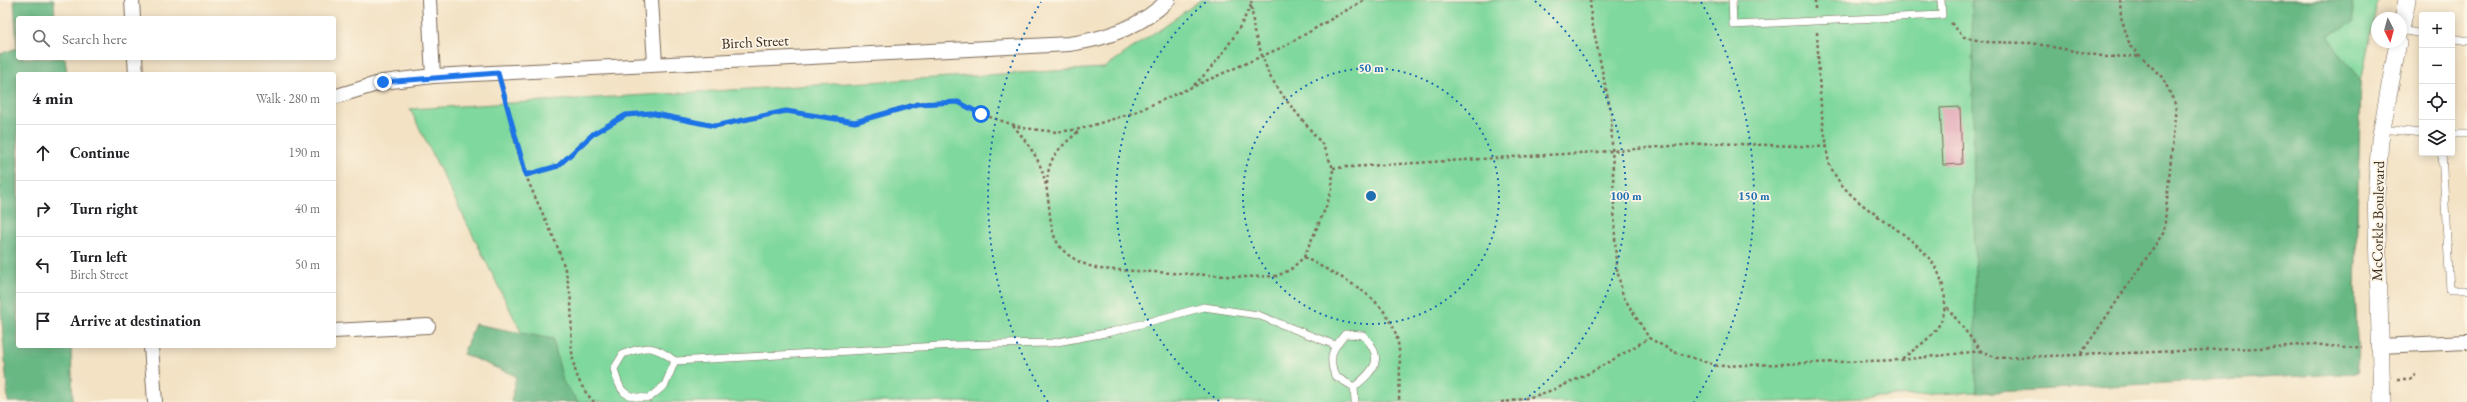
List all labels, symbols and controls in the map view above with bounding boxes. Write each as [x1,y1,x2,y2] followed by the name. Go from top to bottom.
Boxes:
[2371,12,2407,48] north arrow
[2419,12,2455,156] map controls
[2419,12,2455,48] button: +
[16,16,336,60] search box
[30,27,52,49] icon: search
[62,29,127,48] text: Search here
[721,30,789,53] street label: Birch Street
[2419,48,2455,84] button: −
[1358,60,1384,76] text: 50 m
[374,73,392,91] route end
[2419,84,2455,120] button: locate
[32,87,73,109] text: 4 min
[256,90,320,107] text: Walk · 280 m
[972,105,990,123] route start
[2419,120,2455,156] button: layers
[32,142,54,164] icon: ahead
[70,143,130,162] text: Continue
[289,144,320,161] text: 190 m
[2367,160,2388,281] street label: McCorkle Boulevard
[1610,188,1642,204] text: 100 m
[1738,188,1770,204] text: 150 m
[1364,189,1378,203] centre of rings
[32,198,54,220] icon: right
[70,199,138,218] text: Turn right
[295,200,320,217] text: 40 m
[70,247,127,266] text: Turn left
[32,254,54,276] icon: left
[295,256,320,273] text: 50 m
[70,266,128,283] text: Birch Street
[32,310,54,332] icon: arrive
[70,311,201,330] text: Arrive at destination

